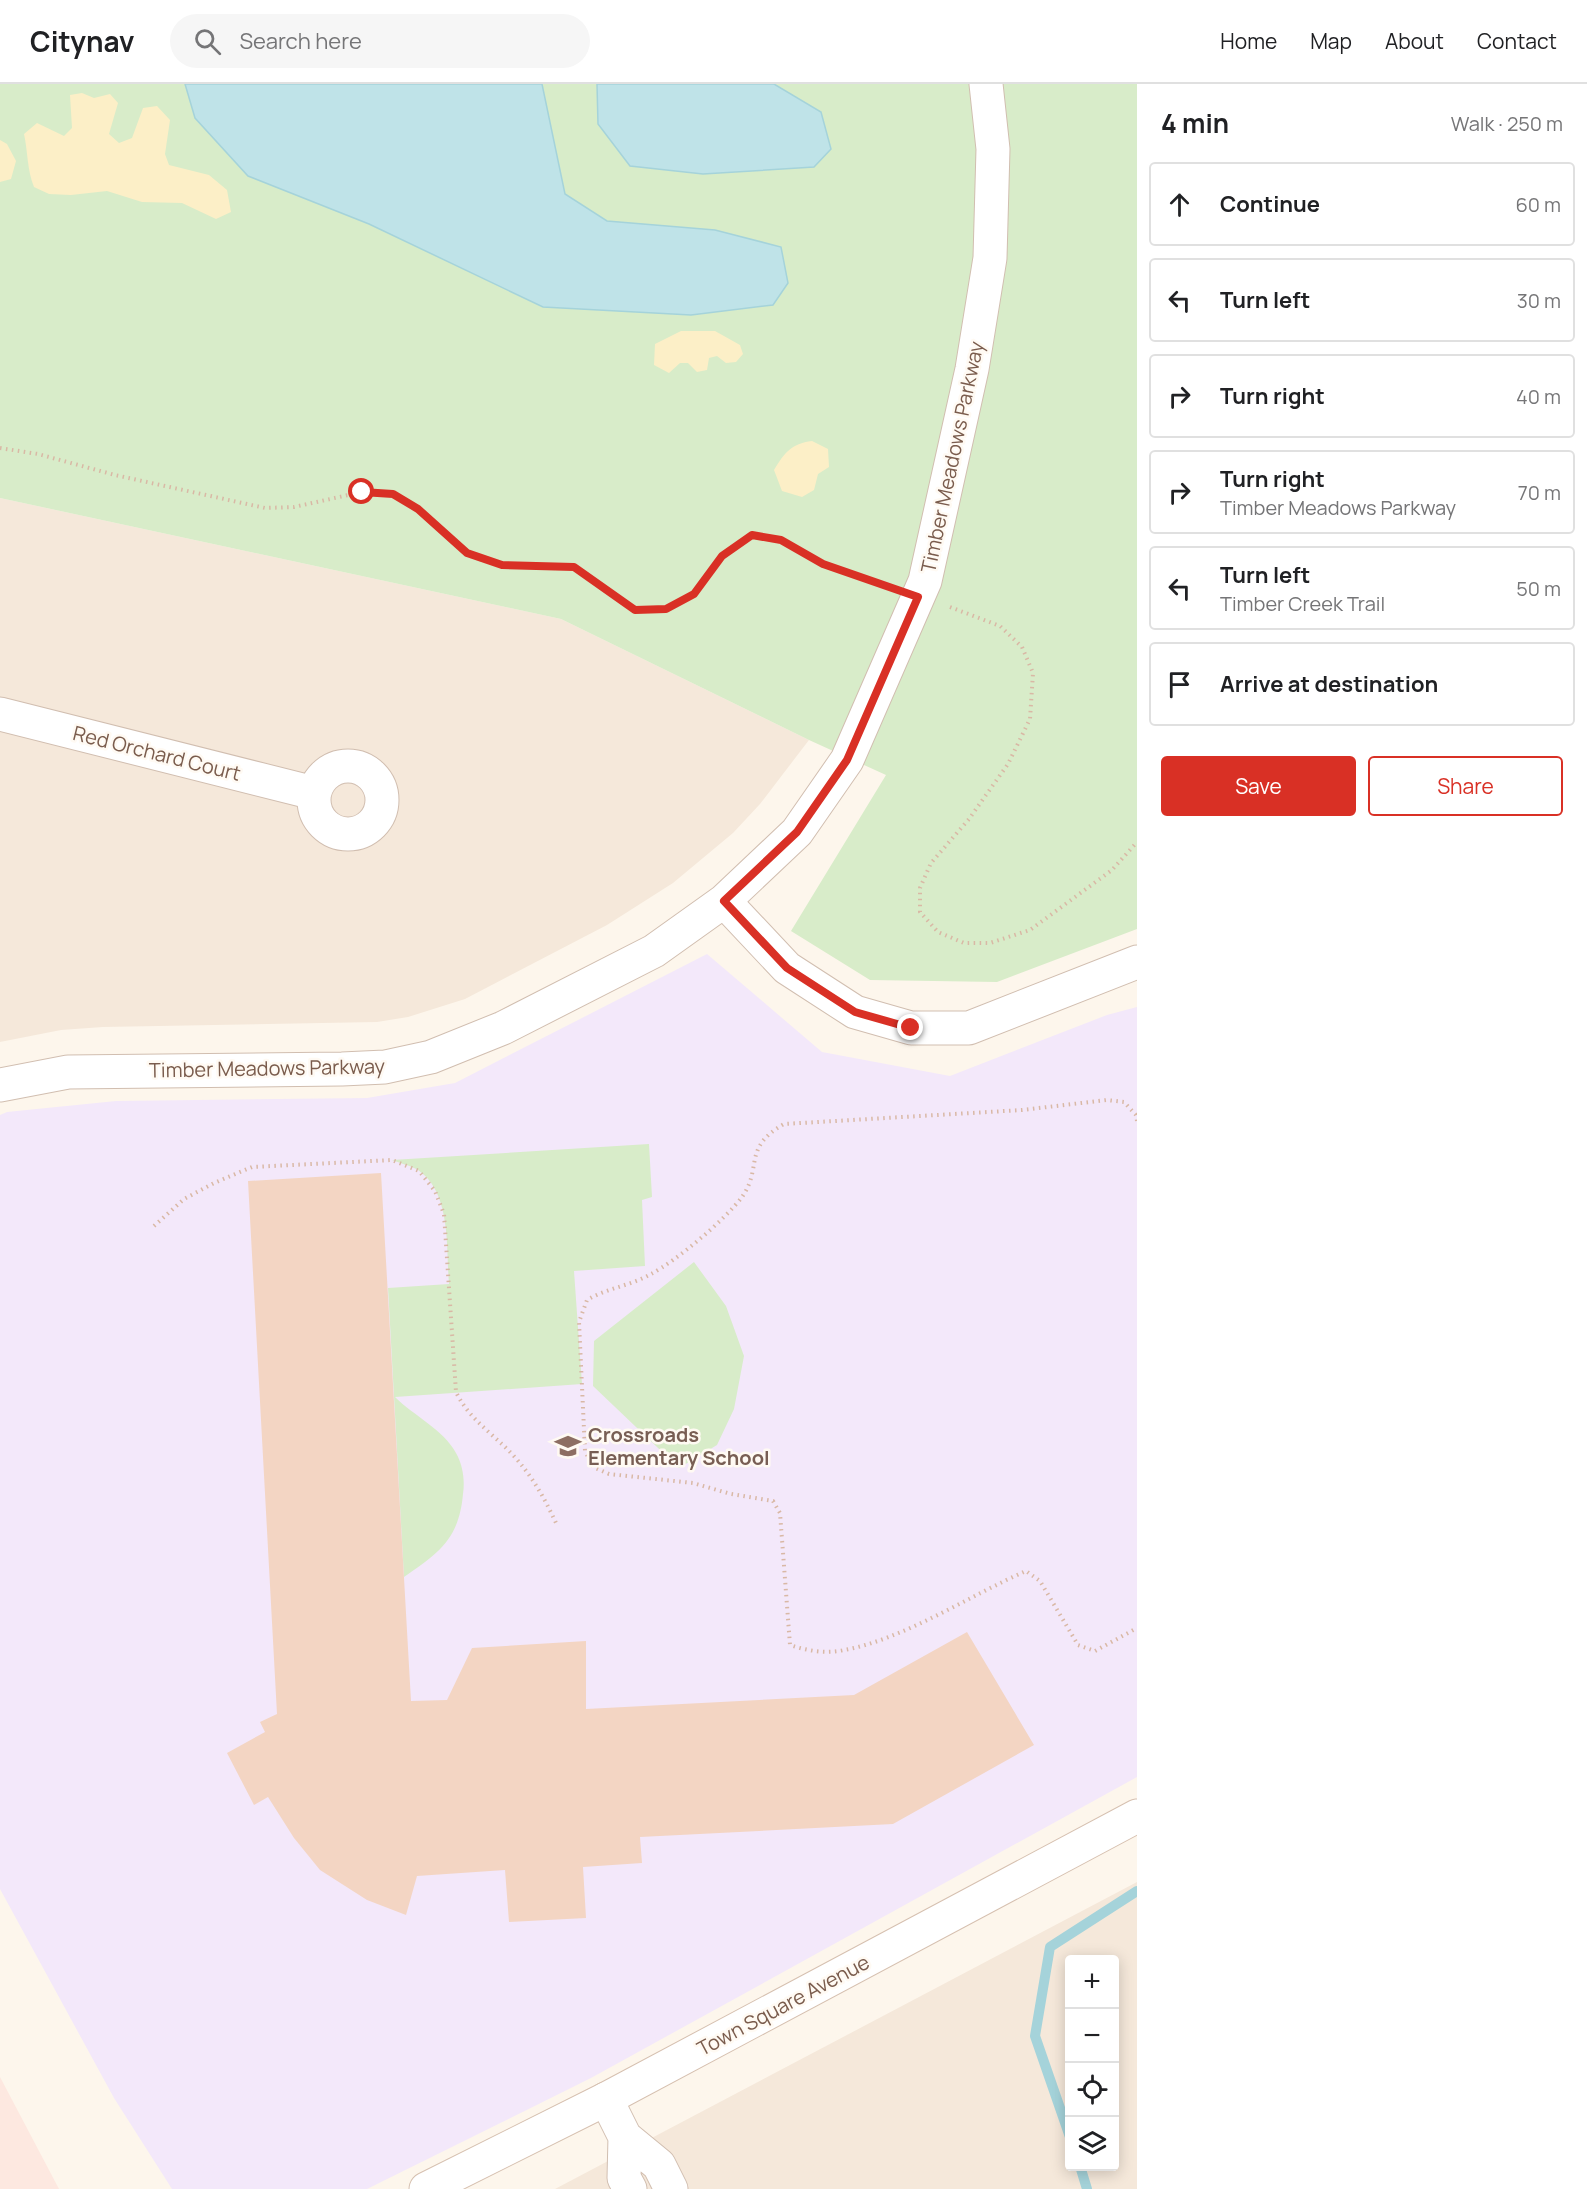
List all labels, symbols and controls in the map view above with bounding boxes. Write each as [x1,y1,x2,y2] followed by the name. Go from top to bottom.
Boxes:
[170,14,590,68] search box
[30,22,134,60] text: Citynav
[191,25,224,58] icon: search
[239,26,362,56] text: Search here
[1220,27,1277,55] text: Home
[1310,27,1352,55] text: Map
[1385,27,1444,55] text: About
[1477,27,1557,55] text: Contact
[1161,105,1229,141] text: 4 min
[1451,110,1563,137] text: Walk · 250 m
[1163,188,1196,221] icon: ahead
[1220,189,1320,219] text: Continue
[1515,191,1561,218] text: 60 m
[1163,284,1196,317] icon: left
[1220,285,1310,315] text: Turn left
[1517,287,1561,314] text: 30 m
[914,338,990,575] street label: Timber Meadows Parkway
[1163,380,1196,413] icon: right
[1220,381,1325,411] text: Turn right
[1516,383,1561,410] text: 40 m
[1220,464,1325,494] text: Turn right
[1163,476,1196,509] icon: right
[348,478,374,504] route start
[1518,479,1561,506] text: 70 m
[1220,494,1456,521] text: Timber Meadows Parkway
[1220,560,1310,590] text: Turn left
[1163,572,1196,605] icon: left
[1516,575,1561,602] text: 50 m
[1220,590,1385,617] text: Timber Creek Trail
[1163,668,1196,701] icon: arrive
[1220,669,1438,699] text: Arrive at destination
[70,719,244,787] street label: Red Orchard Court
[1161,756,1356,816] button: Save
[1368,756,1563,816] button: Share
[897,1014,923,1040] route end
[149,1052,386,1084] street label: Timber Meadows Parkway
[588,1421,770,1471] place label: Crossroads Elementary School
[553,1431,583,1461] school or university icon: Crossroads Elementary School
[692,1948,874,2062] street label: Town Square Avenue
[1065,1955,1119,2171] map controls
[1065,1955,1119,2009] button: +
[1065,2009,1119,2063] button: −
[1065,2063,1119,2117] button: locate
[1065,2117,1119,2171] button: layers

